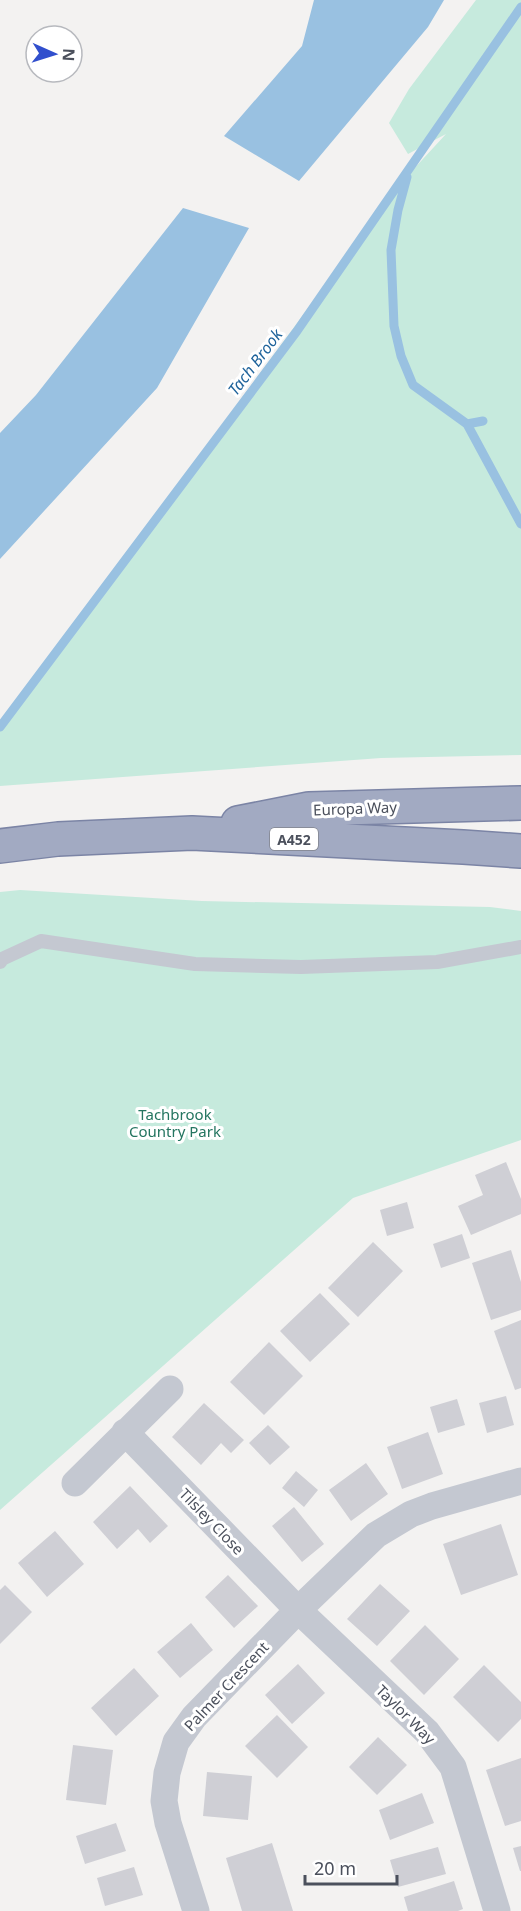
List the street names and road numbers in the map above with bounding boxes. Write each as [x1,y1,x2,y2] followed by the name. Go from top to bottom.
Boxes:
[313,797,398,819] street label: Europa Way
[270,828,318,850] road number: A452
[175,1484,249,1558] street label: Tilsley Close
[179,1637,273,1735] street label: Palmer Crescent
[372,1680,440,1748] street label: Taylor Way

